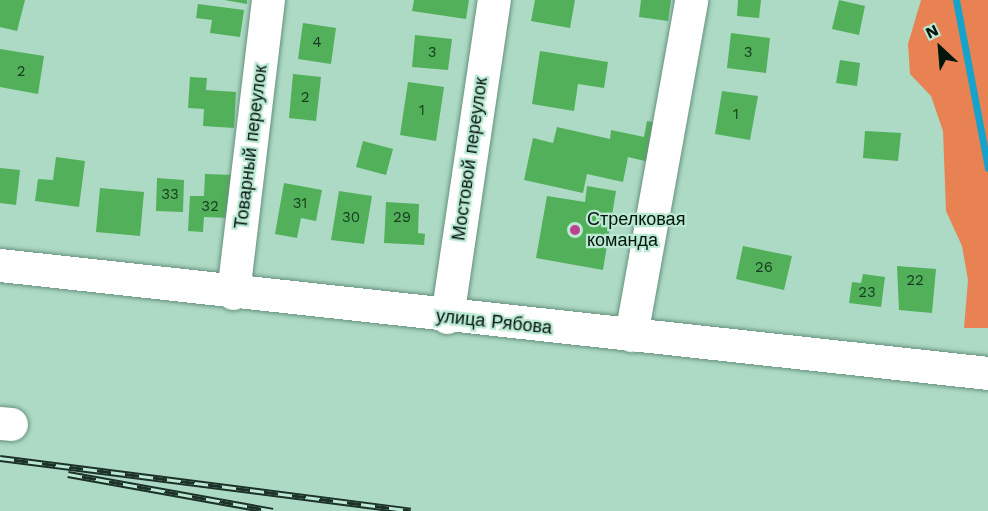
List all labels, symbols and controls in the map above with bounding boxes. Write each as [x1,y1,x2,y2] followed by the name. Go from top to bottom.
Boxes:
[910,18,970,78] north arrow
[922,20,941,43] text: N
[312,34,322,52] house number: 4
[428,44,436,62] house number: 3
[744,44,752,62] house number: 3
[17,63,25,81] house number: 2
[230,64,272,230] street label: Товарный переулок
[448,76,492,242] street label: Мостовой переулок
[301,89,309,107] house number: 2
[419,102,425,120] house number: 1
[733,106,739,124] house number: 1
[161,186,179,204] house number: 33
[293,195,307,213] house number: 31
[201,198,219,216] house number: 32
[342,209,360,227] house number: 30
[393,209,411,227] house number: 29
[587,209,685,252] place label: Стрелковая команда
[568,223,582,237] marker: Стрелковая команда
[755,259,773,277] house number: 26
[906,272,924,290] house number: 22
[858,284,876,302] house number: 23
[435,305,553,339] street label: улица Рябова

